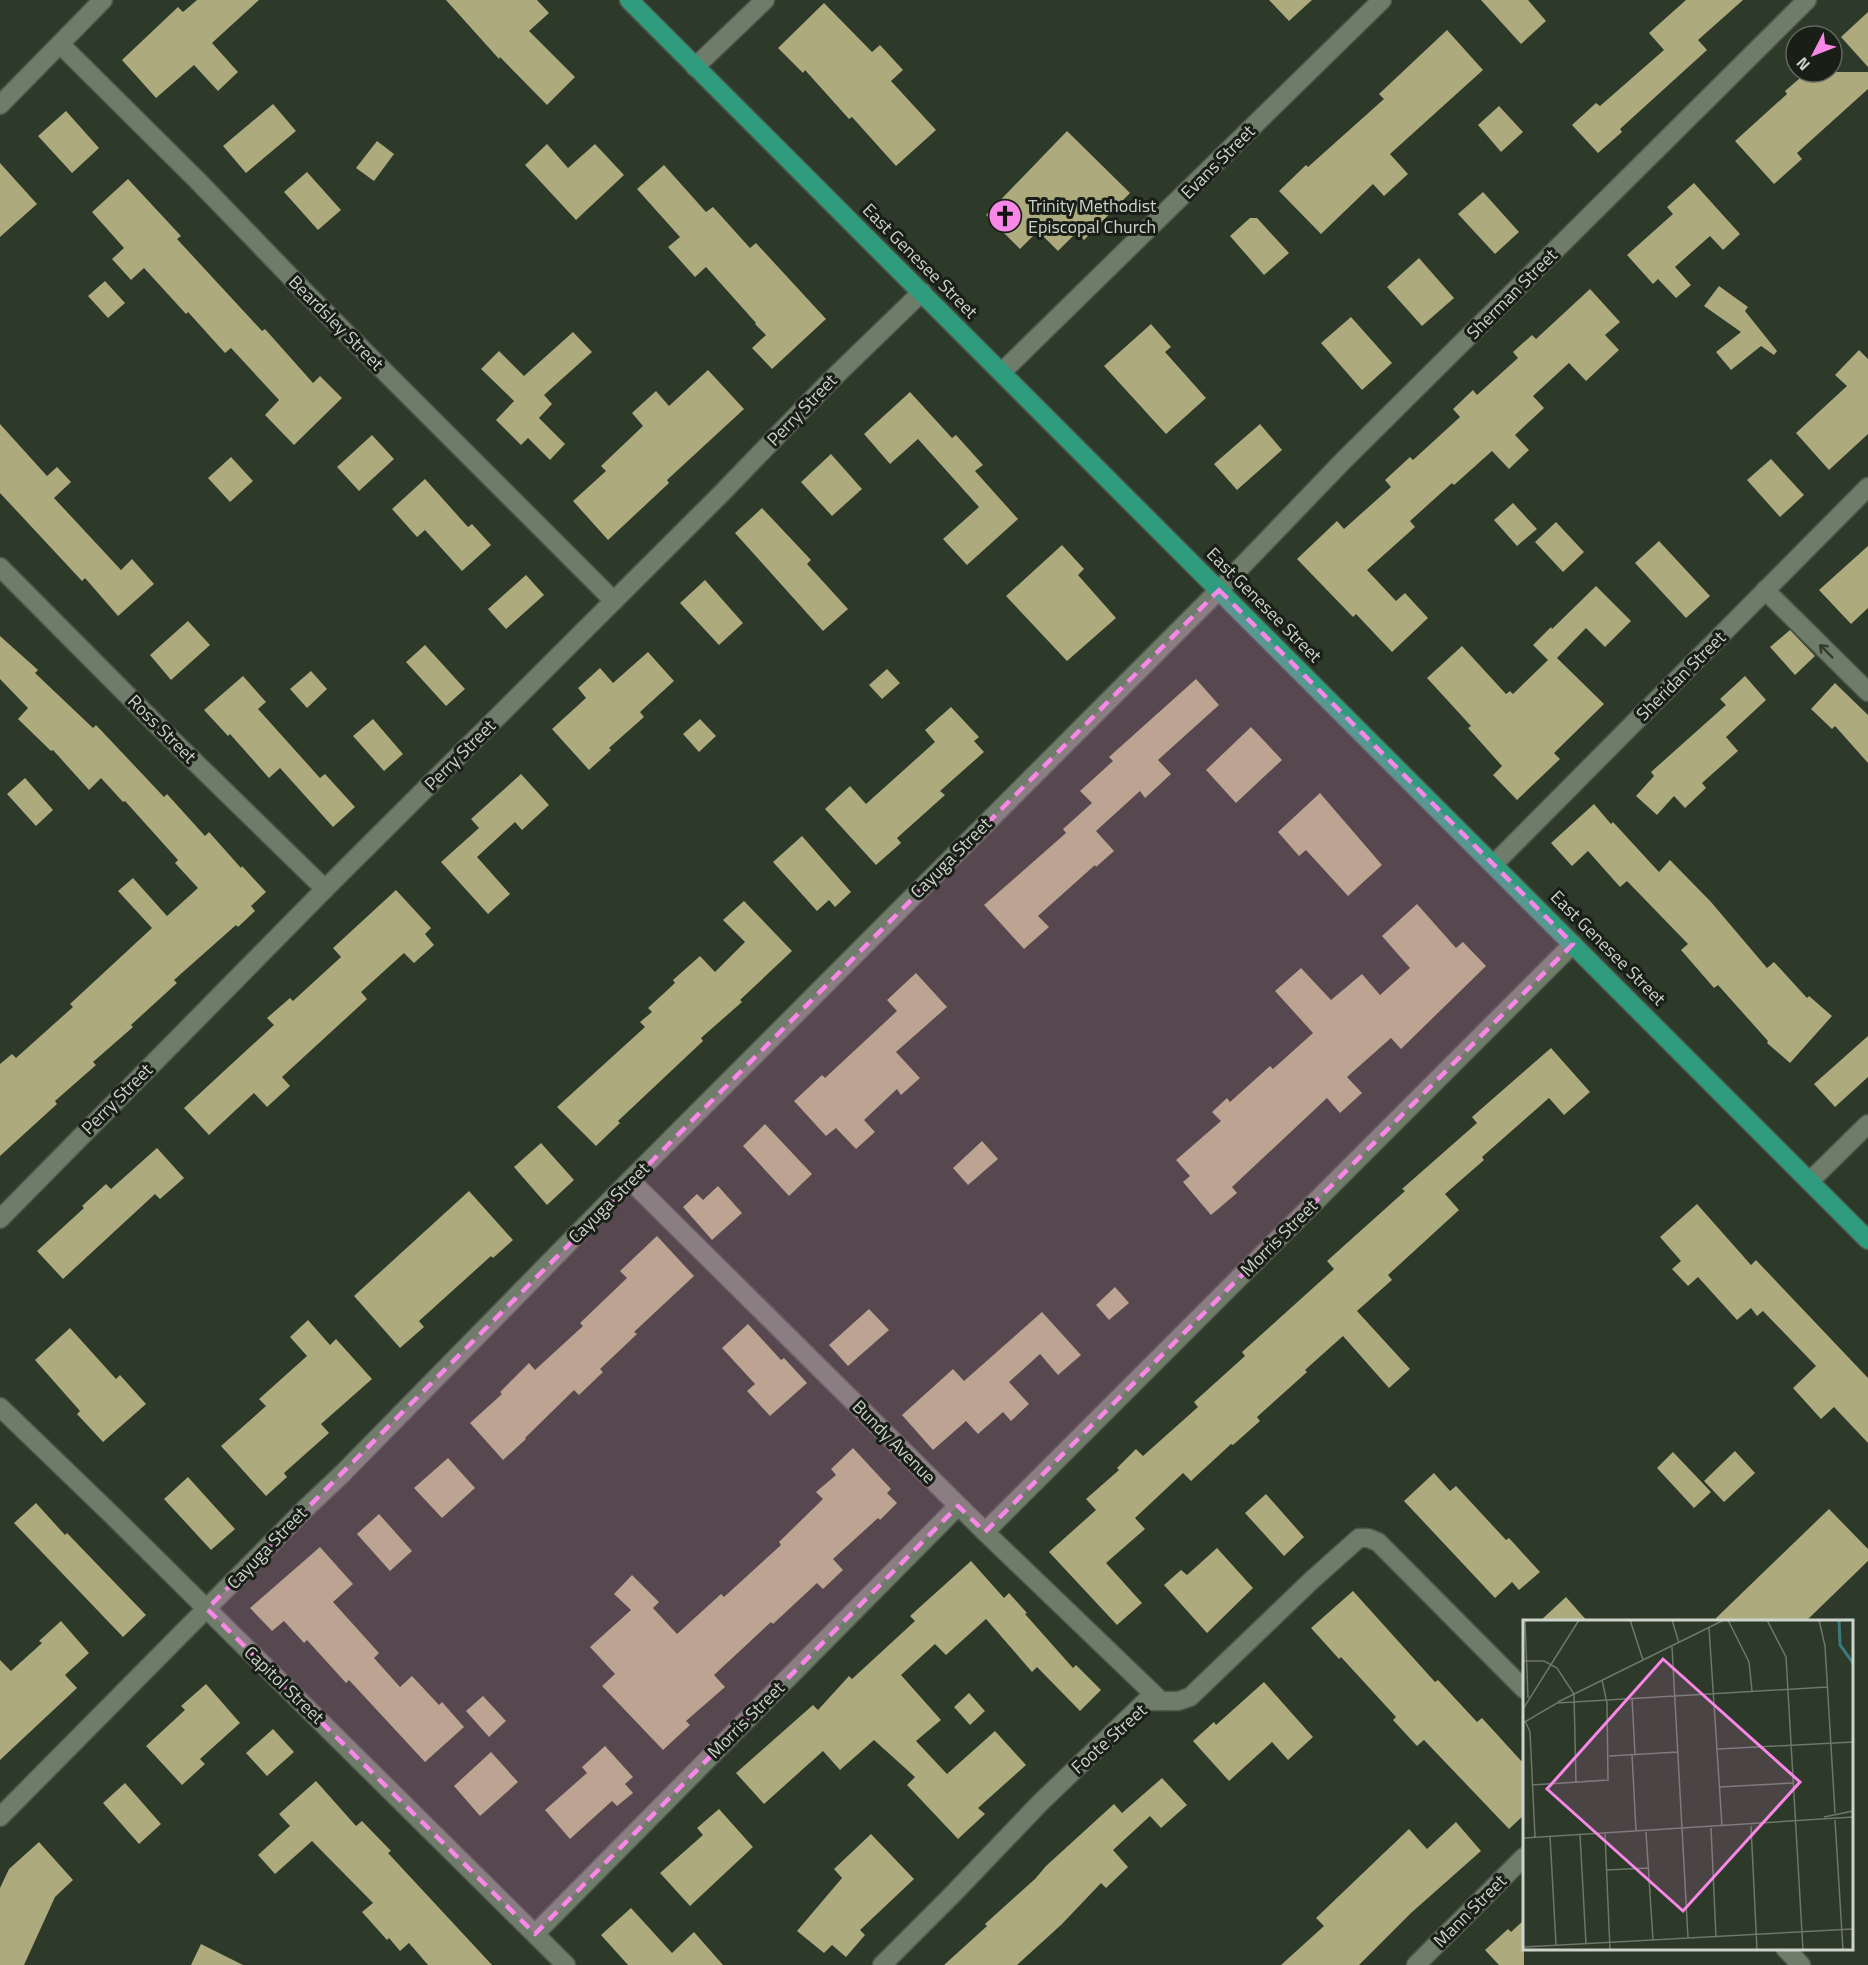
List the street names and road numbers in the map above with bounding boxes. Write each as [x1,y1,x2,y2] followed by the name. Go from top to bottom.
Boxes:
[1174,118,1262,205] street label: Evans Street
[857,197,985,325] street label: East Genesee Street
[1460,242,1564,345] street label: Sherman Street
[283,269,391,377] street label: Beardsley Street
[760,367,843,452] street label: Perry Street
[1201,541,1329,669] street label: East Genesee Street
[1630,624,1732,727] street label: Sheridan Street
[122,688,203,770] street label: Ross Street
[418,712,502,796] street label: Perry Street
[904,810,998,905] street label: Cayuga Street
[1545,884,1673,1012] street label: East Genesee Street
[75,1056,159,1140] street label: Perry Street
[562,1155,656,1250] street label: Cayuga Street
[1234,1192,1324,1282] street label: Morris Street
[846,1394,942,1490] street label: Bundy Avenue
[220,1500,314,1595] street label: Cayuga Street
[238,1639,331,1730] street label: Capitol Street
[701,1674,791,1764] street label: Morris Street
[1065,1697,1153,1780] street label: Foote Street
[1427,1867,1513,1953] street label: Mann Street

